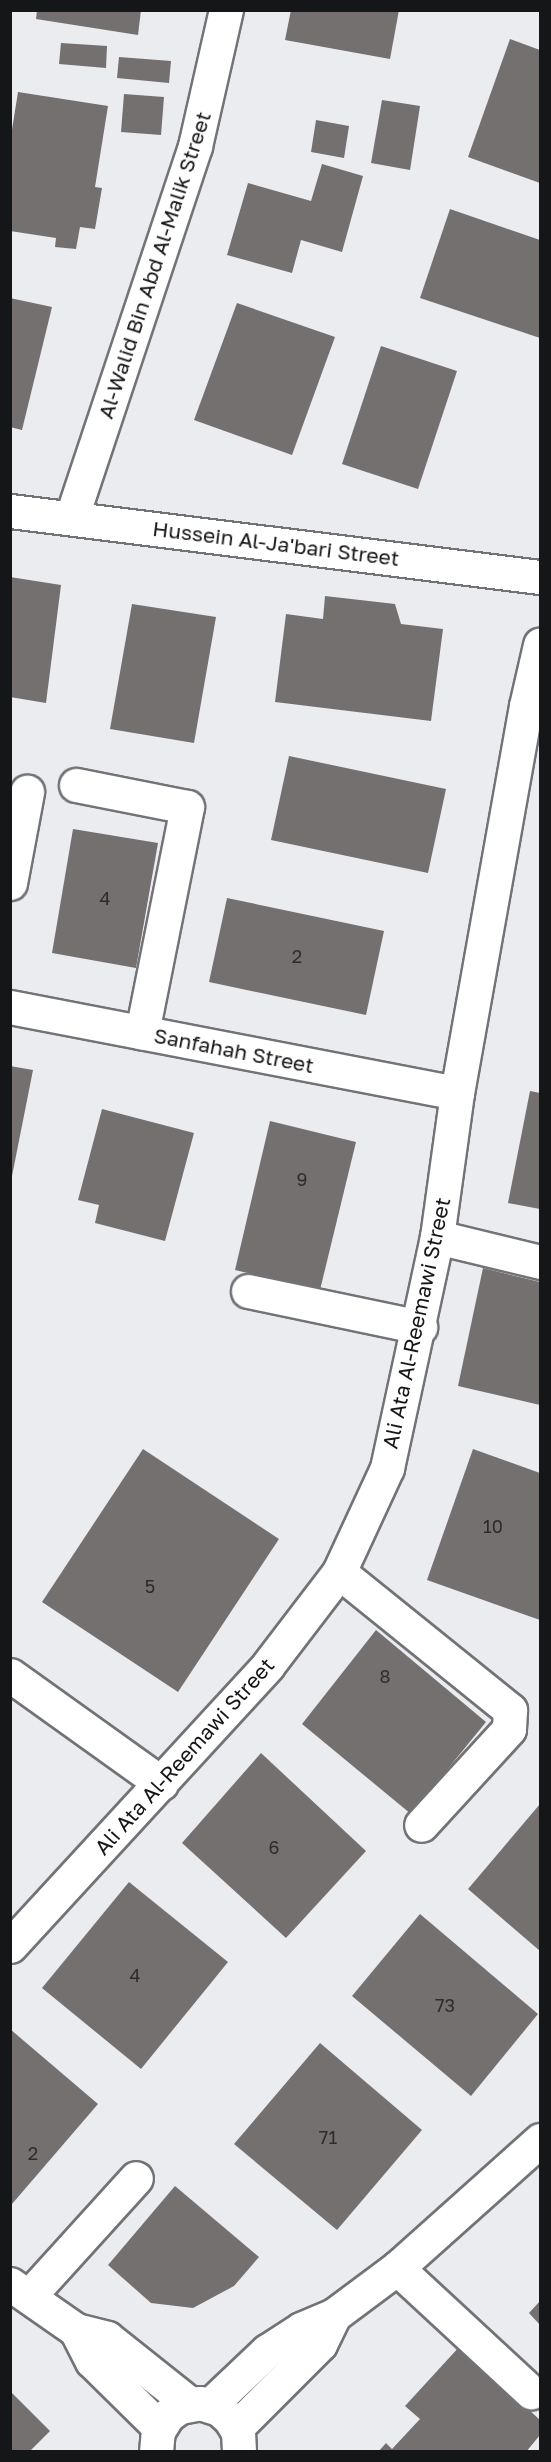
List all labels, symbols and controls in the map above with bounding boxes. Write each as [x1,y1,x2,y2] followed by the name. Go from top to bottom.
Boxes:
[92,108,216,422] street label: Al-Walid Bin Abd Al-Malik Street
[151,515,401,571] street label: Hussein Al-Ja'bari Street
[100,887,110,909] house number: 4
[292,945,302,967] house number: 2
[152,1022,316,1078] street label: Sanfahah Street
[297,1168,307,1190] house number: 9
[377,1195,455,1451] street label: Ali Ata Al-Reemawi Street
[483,1515,503,1537] house number: 10
[145,1575,155,1597] house number: 5
[89,1652,279,1860] street label: Ali Ata Al-Reemawi Street
[380,1665,390,1687] house number: 8
[269,1836,279,1858] house number: 6
[130,1964,140,1986] house number: 4
[435,1994,455,2016] house number: 73
[319,2126,337,2148] house number: 71
[28,2142,38,2164] house number: 2

